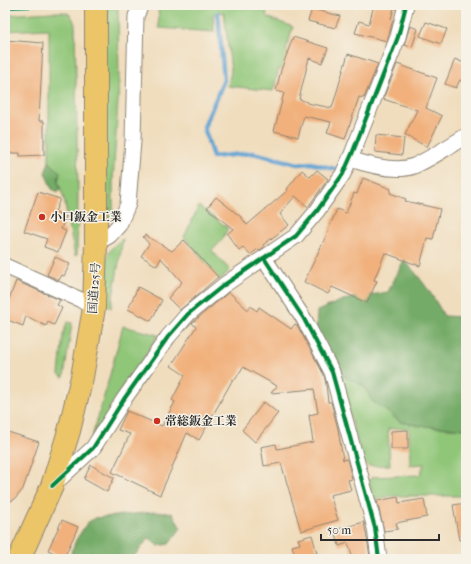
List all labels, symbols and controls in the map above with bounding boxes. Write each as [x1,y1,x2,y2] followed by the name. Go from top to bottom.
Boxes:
[50,210,122,224] place label: 小口鈑金工業
[37,212,47,222] marker: 小口鈑金工業
[85,262,103,314] street label: 国道125号
[165,414,237,428] place label: 常総鈑金工業
[152,416,162,426] marker: 常総鈑金工業
[321,516,439,542] scale bar
[327,523,351,537] text: 50 m

